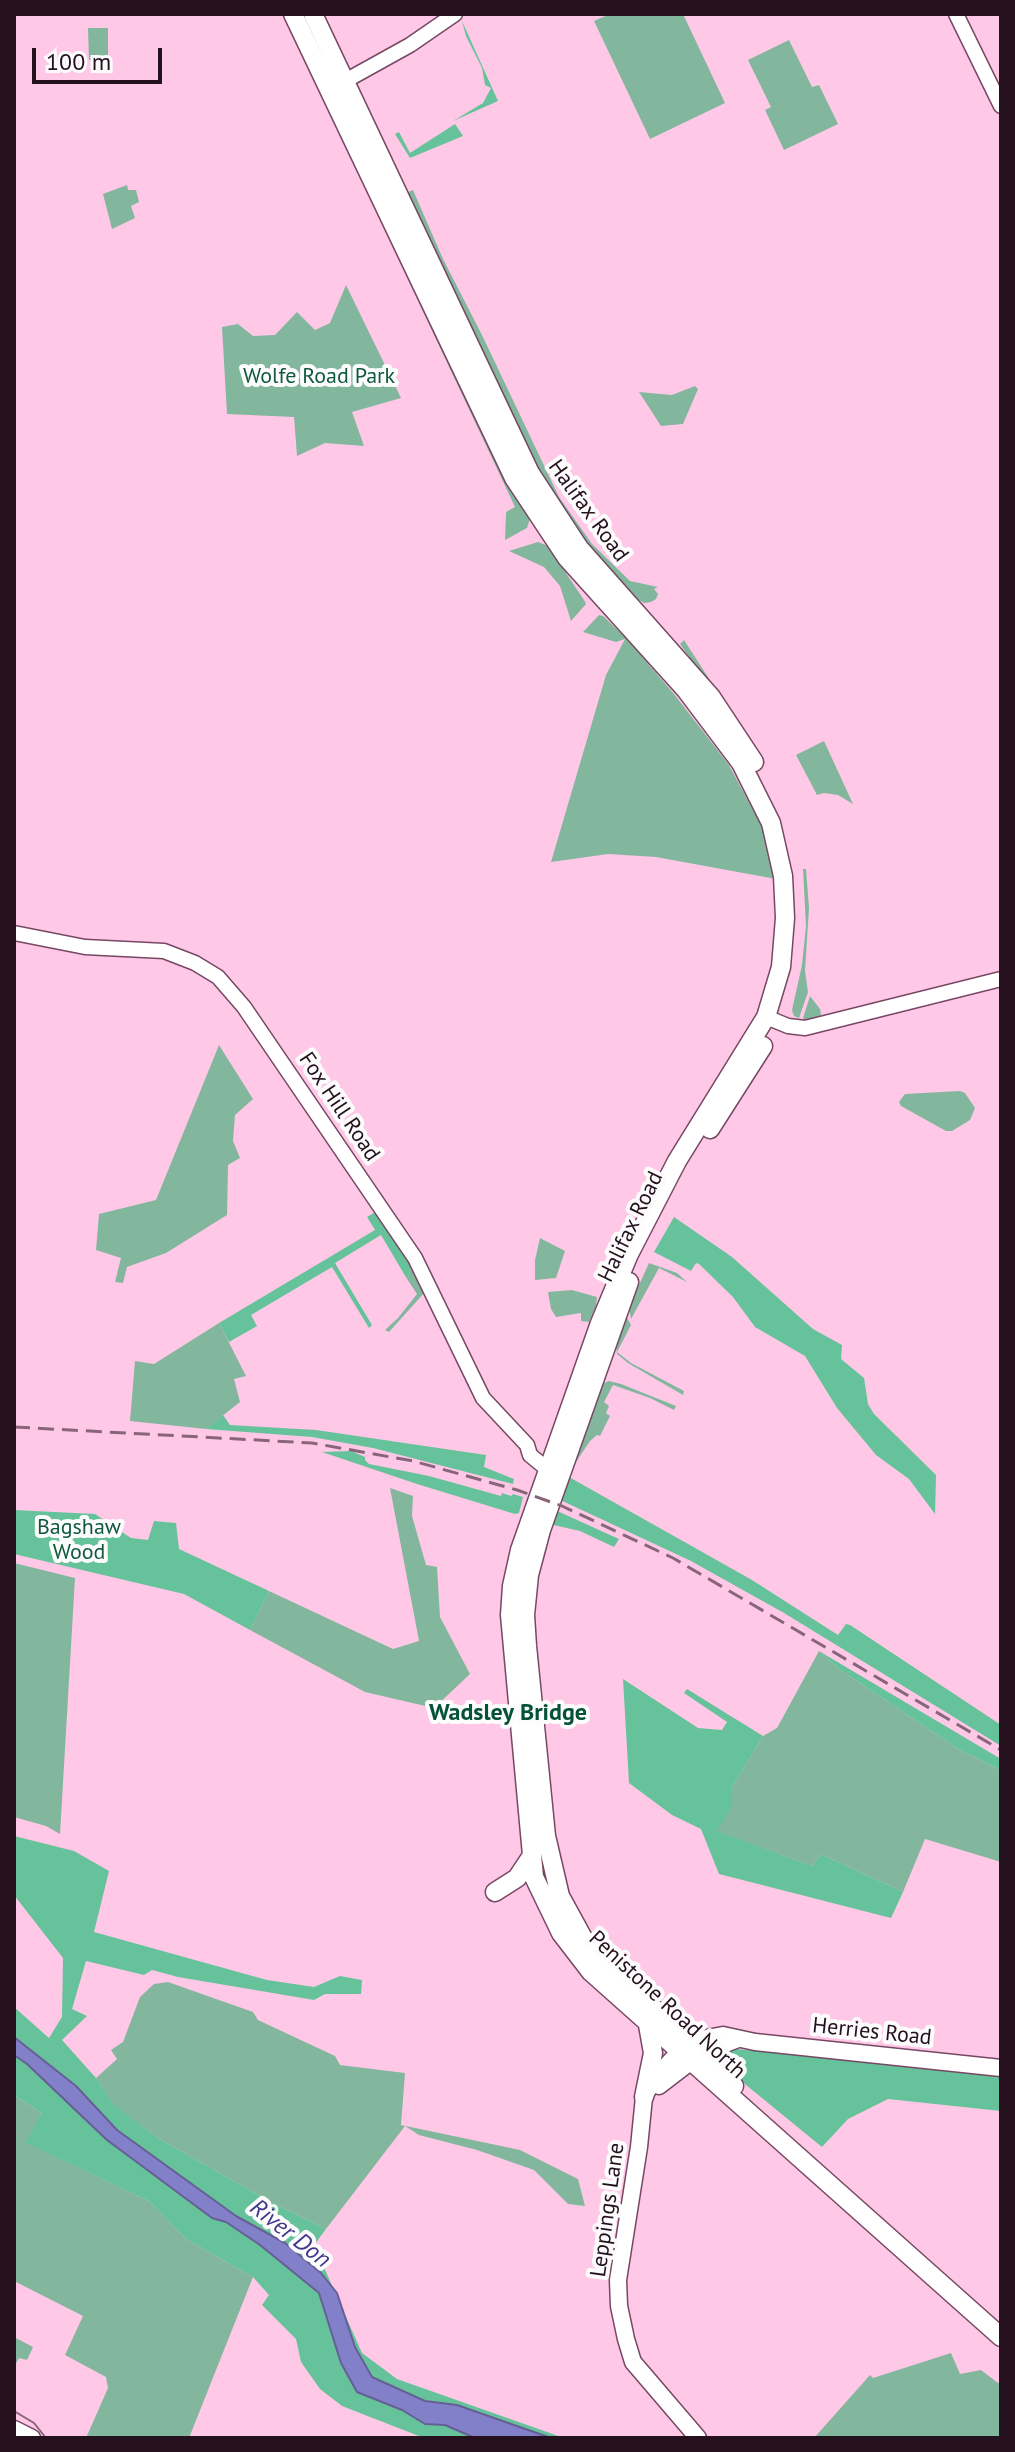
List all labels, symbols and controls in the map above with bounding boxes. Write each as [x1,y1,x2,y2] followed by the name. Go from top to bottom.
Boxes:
[36,32,166,82] scale bar
[46,46,111,77] text: 100 m
[243,364,395,390] park label: Wolfe Road Park
[542,455,634,567] street label: Halifax Road
[293,1047,385,1167] street label: Fox Hill Road
[593,1167,669,1287] street label: Halifax Road
[37,1515,121,1566] park label: Bagshaw Wood
[429,1699,587,1727] district label: Wadsley Bridge
[583,1926,751,2084] street label: Penistone Road North
[811,2013,933,2051] street label: Herries Road
[586,2141,630,2279] street label: Leppings Lane
[244,2194,336,2274] water label: River Don

